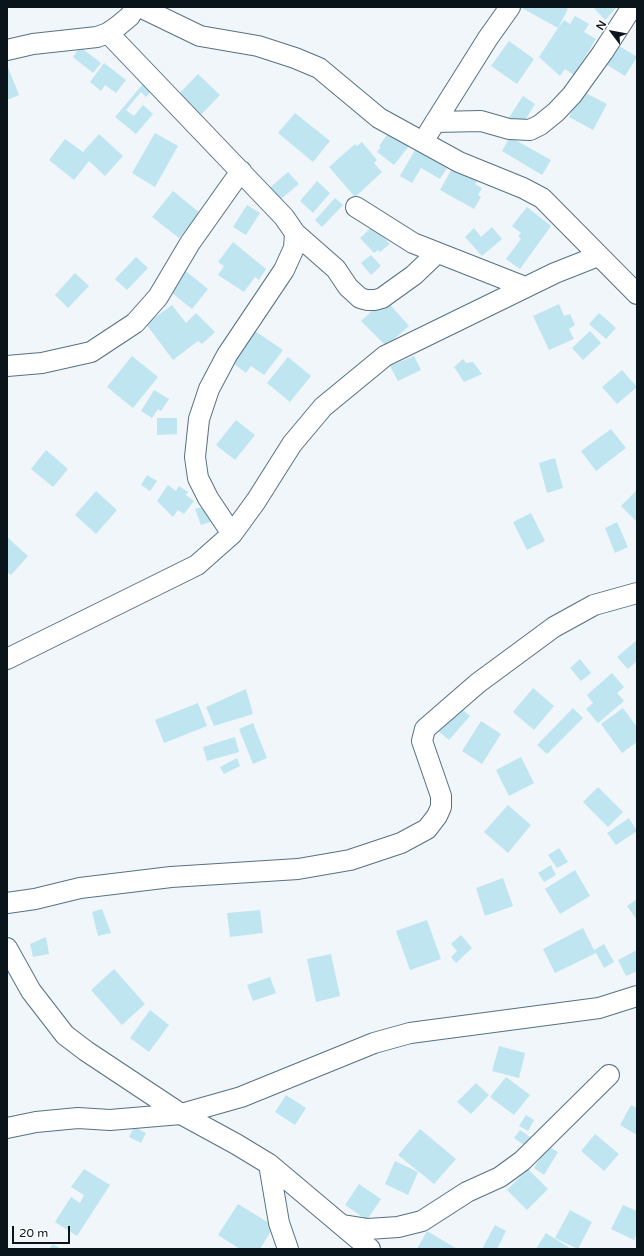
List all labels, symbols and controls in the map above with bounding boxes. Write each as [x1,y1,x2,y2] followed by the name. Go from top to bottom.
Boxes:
[592,12,632,52] north arrow
[594,18,609,33] text: N
[14,1218,72,1244] scale bar
[19,1226,48,1240] text: 20 m

